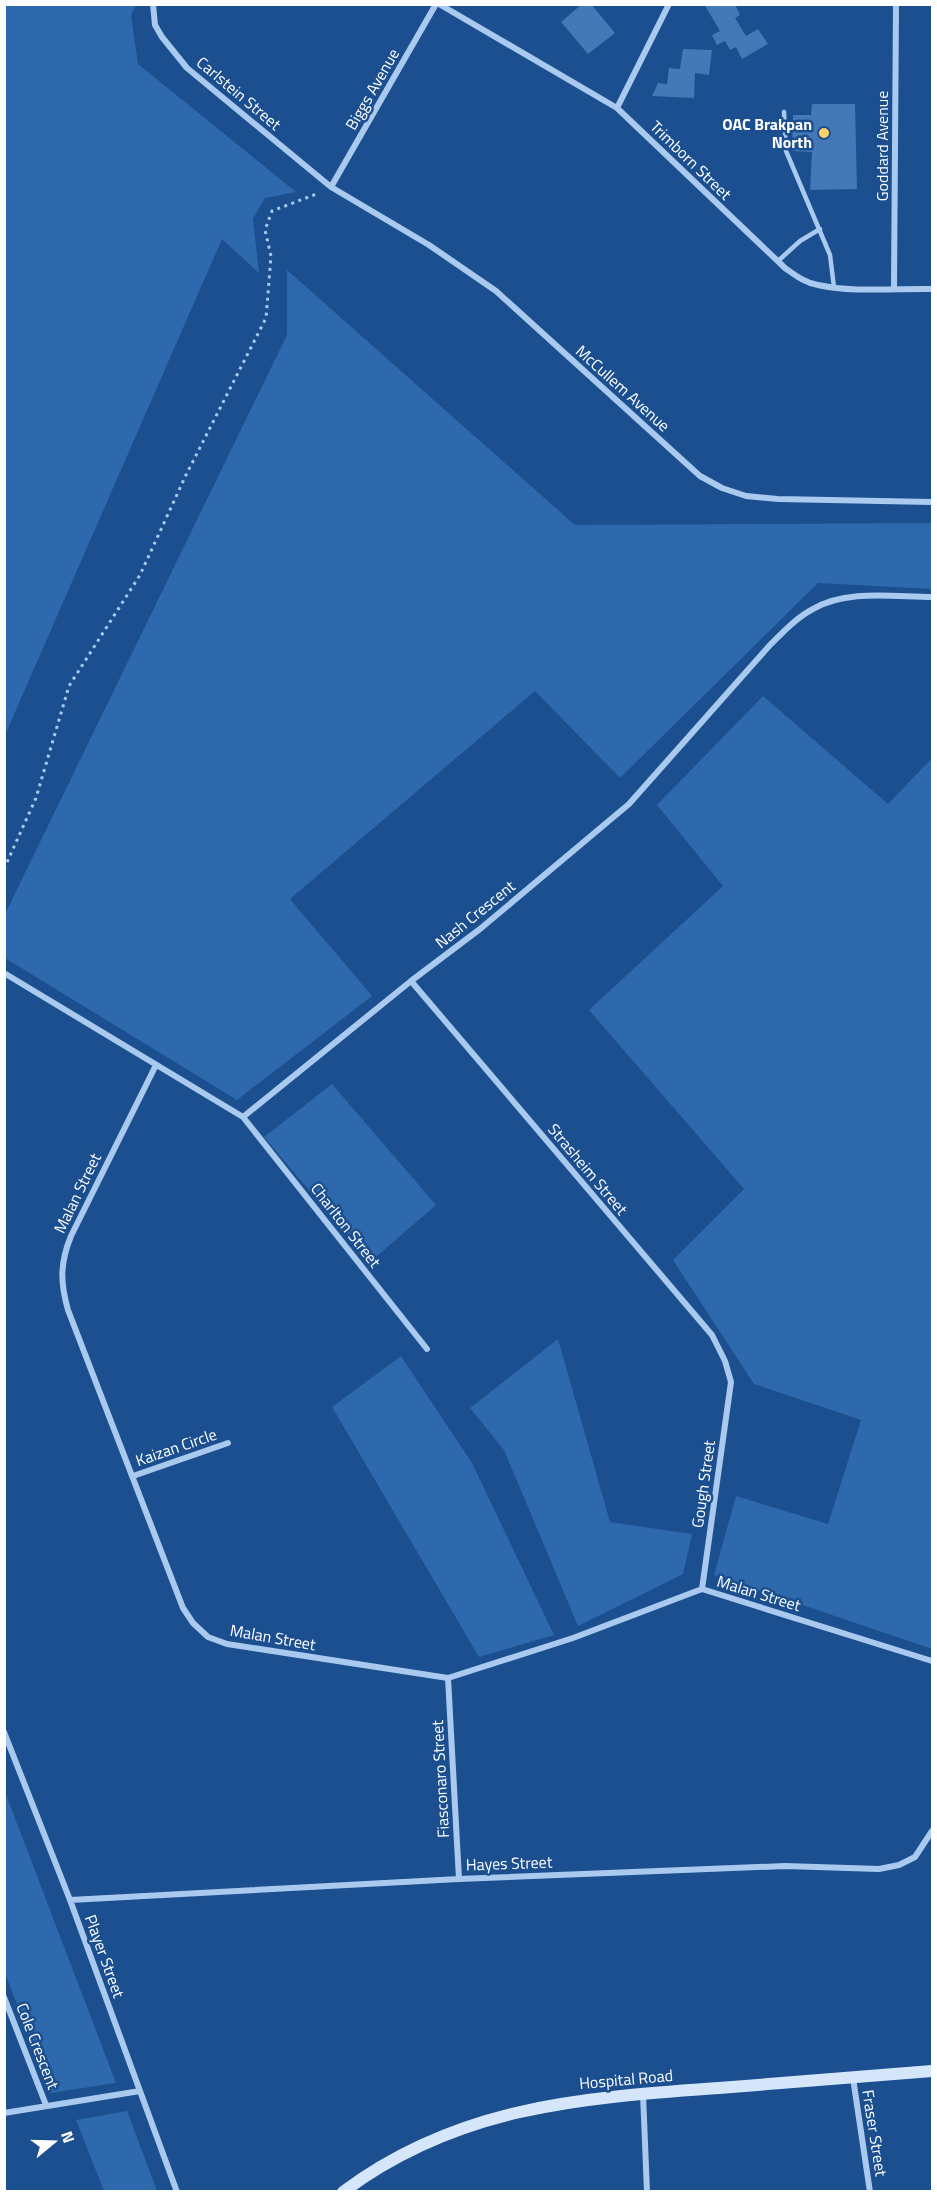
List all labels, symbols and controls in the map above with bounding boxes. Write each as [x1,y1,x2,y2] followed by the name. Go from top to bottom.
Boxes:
[339,44,405,134] street label: Biggs Avenue
[191,50,287,136] street label: Carlstein Street
[870,91,894,201] street label: Goddard Avenue
[722,112,812,154] place label: OAC Brakpan North
[645,115,737,205] street label: Trimborn Street
[817,126,831,140] marker: OAC Brakpan North
[570,339,676,437] street label: McCullem Avenue
[430,874,521,954] street label: Nash Crescent
[542,1118,634,1220] street label: Strasheim Street
[47,1149,107,1237] street label: Malan Street
[305,1177,387,1273] street label: Charlton Street
[132,1422,220,1472] street label: Kaizan Circle
[685,1438,721,1529] street label: Gough Street
[714,1569,804,1617] street label: Malan Street
[228,1618,318,1656] street label: Malan Street
[425,1719,455,1839] street label: Fiasconaro Street
[465,1849,553,1877] street label: Hayes Street
[79,1911,131,2001] street label: Player Street
[10,1999,66,2093] street label: Cole Crescent
[578,2063,674,2095] street label: Hospital Road
[856,2088,894,2178] street label: Fraser Street
[24,2112,84,2172] north arrow
[55,2128,81,2146] text: N

